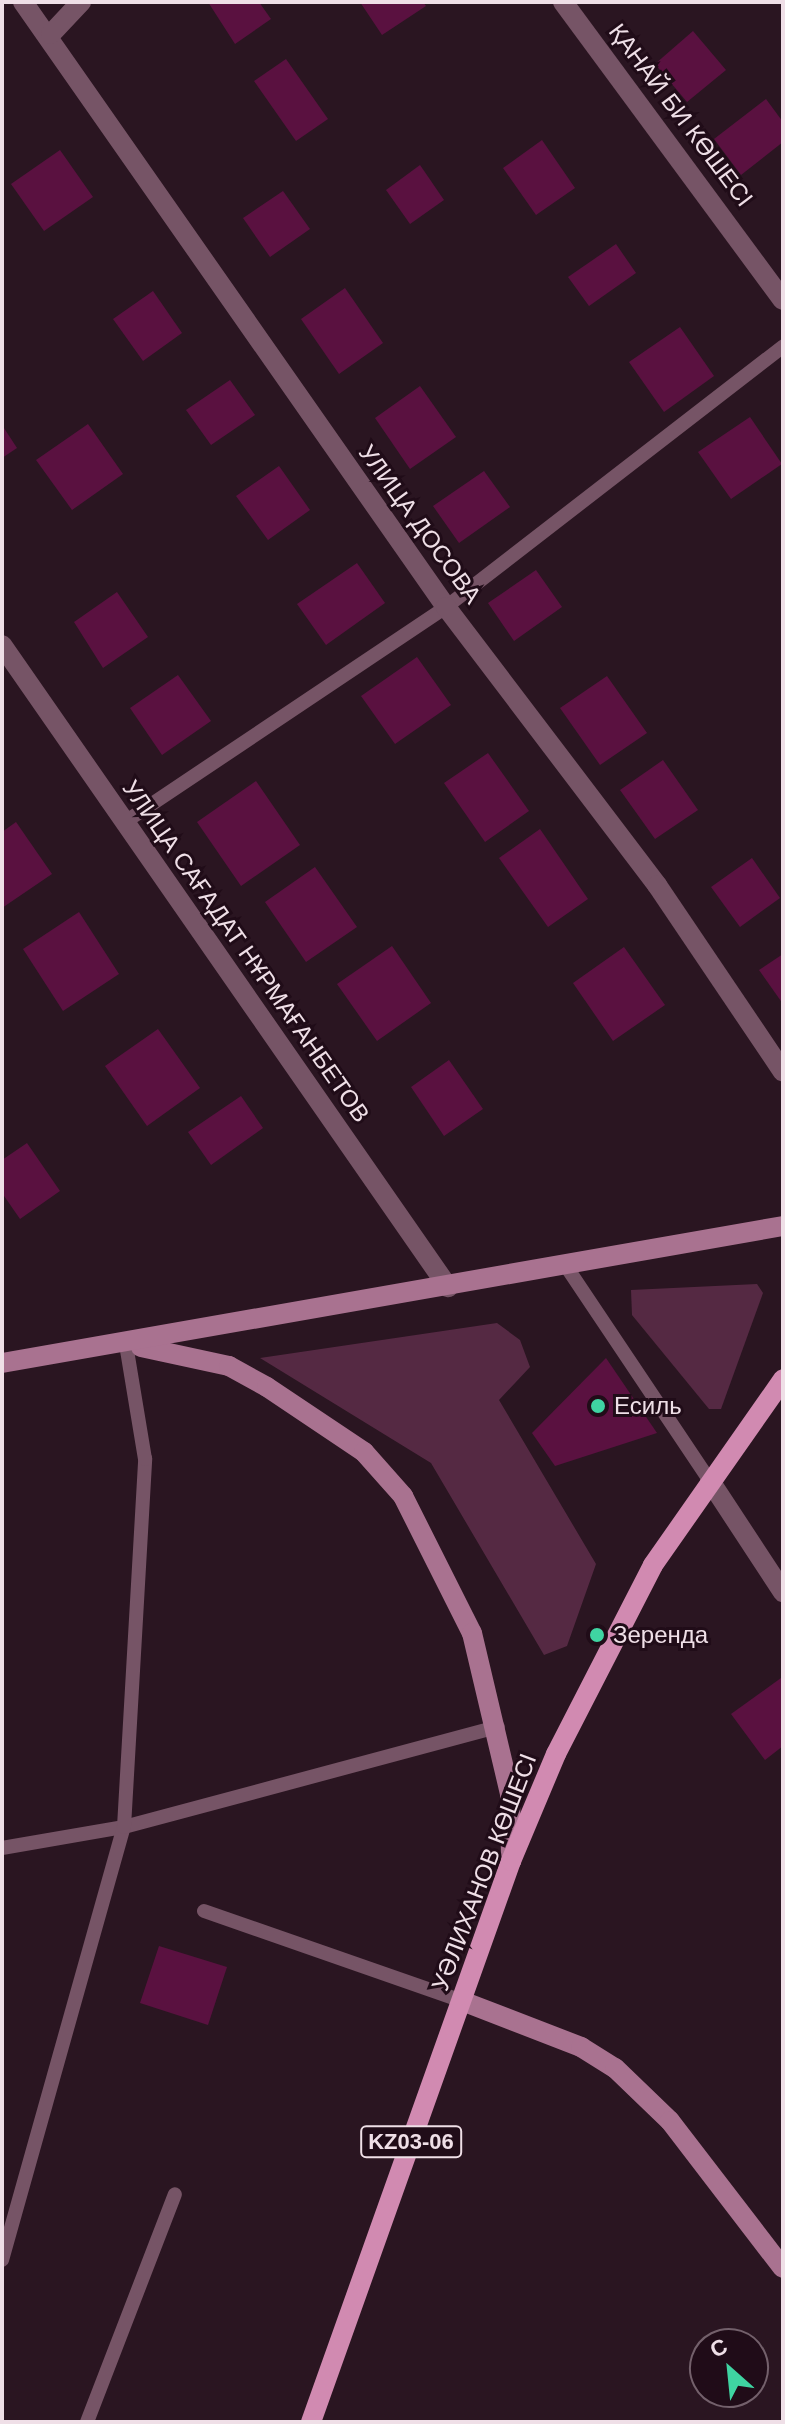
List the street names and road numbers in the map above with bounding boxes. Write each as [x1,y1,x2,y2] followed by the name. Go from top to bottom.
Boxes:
[603,18,759,212] street label: ҚАНАЙ БИ КӨШЕСІ
[353,439,487,609] street label: УЛИЦА ДОСОВА
[116,774,376,1128] street label: УЛИЦА САҒАДАТ НҰРМАҒАНБЕТОВ
[425,1749,543,1995] street label: УӘЛИХАНОВ КӨШЕСІ
[359,2124,463,2160] road number: KZ03-06

